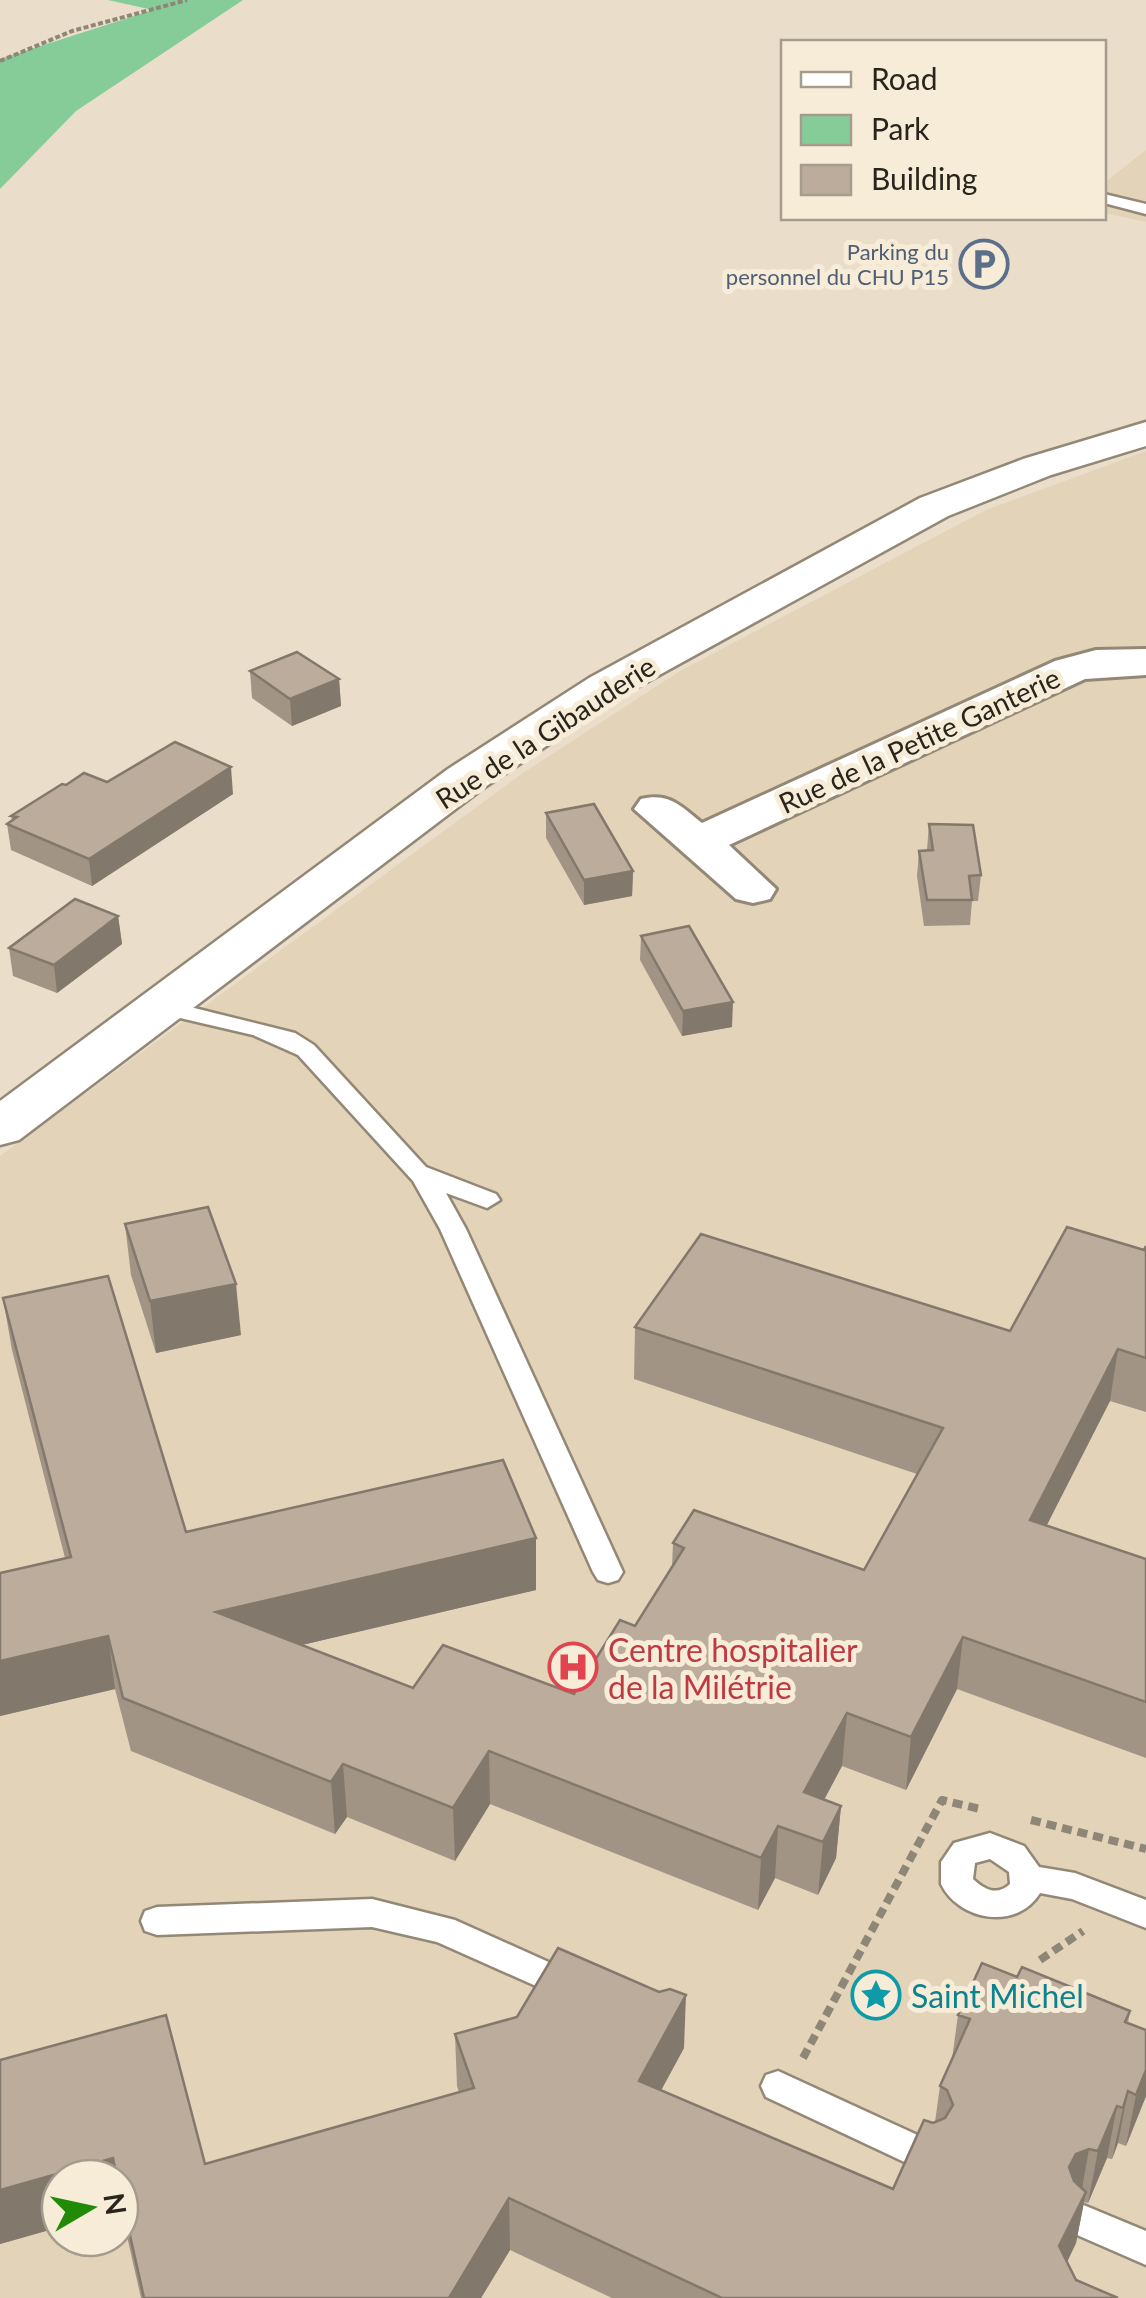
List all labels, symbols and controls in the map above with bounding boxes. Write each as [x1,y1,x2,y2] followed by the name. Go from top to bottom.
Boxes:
[781,40,1106,220] legend
[871,60,938,96] text: Road
[871,110,930,146] text: Park
[871,160,977,196] text: Building
[726,238,949,290] place label: Parking du personnel du CHU P15
[958,238,1010,290] parking icon: Parking du personnel du CHU P15
[429,648,661,816] street label: Rue de la Gibauderie
[773,660,1065,820] street label: Rue de la Petite Ganterie
[608,1630,858,1706] place label: Centre hospitalier de la Milétrie
[547,1641,599,1693] hospital icon: Centre hospitalier de la Milétrie
[850,1969,902,2021] place icon: Saint Michel
[911,1976,1084,2015] place label: Saint Michel
[40,2158,140,2258] north arrow
[97,2191,134,2217] text: N

